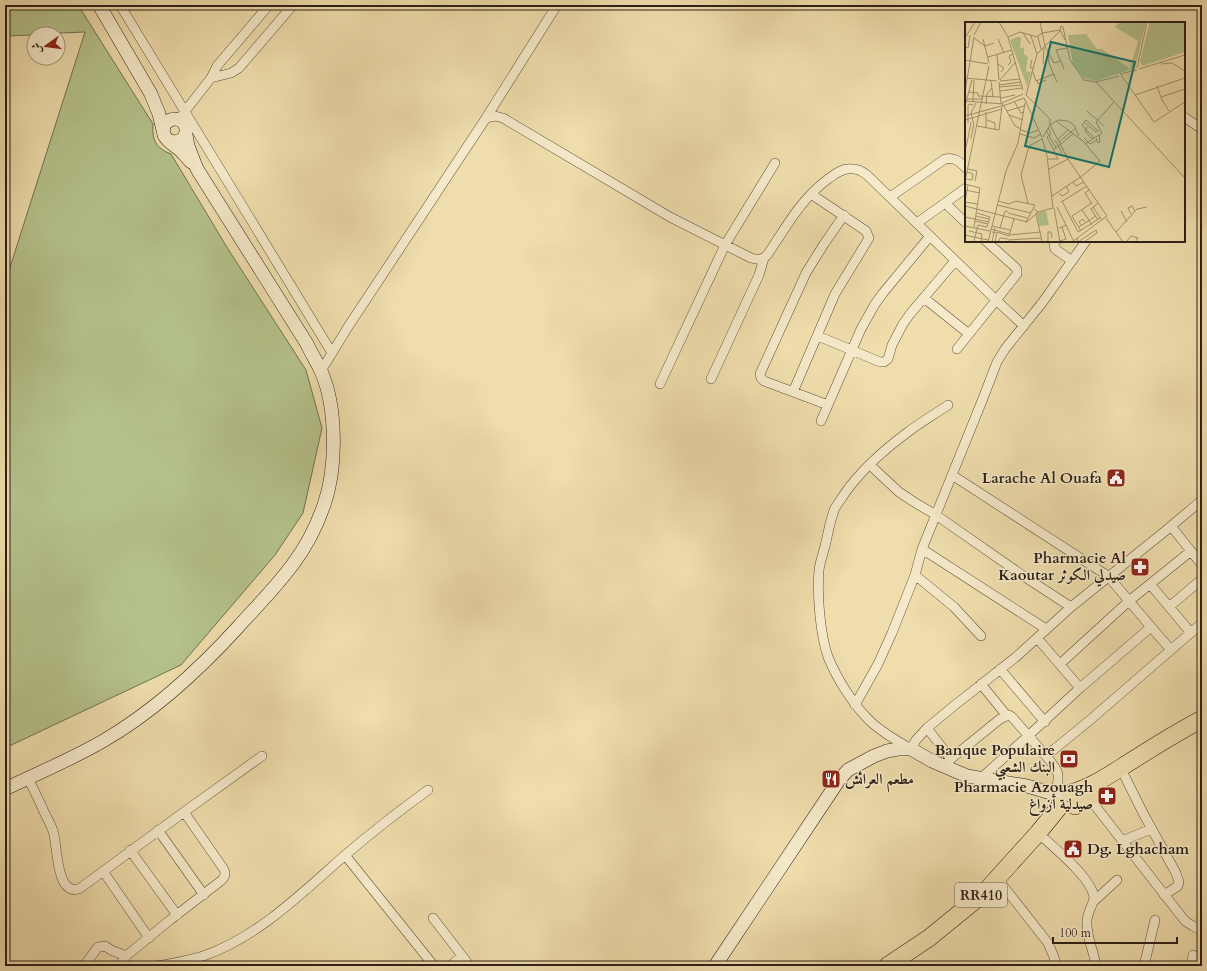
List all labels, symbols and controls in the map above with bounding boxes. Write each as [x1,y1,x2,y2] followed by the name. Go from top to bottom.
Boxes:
[965,22,1185,242] inset map
[26,26,66,66] north arrow
[28,41,45,55] text: ش
[1105,467,1127,489] public building icon: Larache Al Ouafa
[982,468,1103,488] place label: Larache Al Ouafa
[998,548,1127,587] place label: Pharmacie Al Kaoutar صيدلي الكوثر
[1129,556,1151,578] pharmacy icon: Pharmacie Al Kaoutar صيدلي الكوثر
[935,740,1055,781] place label: Banque Populaire البنك الشعبي
[1058,748,1080,770] bank icon: Banque Populaire البنك الشعبي
[820,768,842,790] restaurant icon: مطعم العرائش
[845,769,914,793] place label: مطعم العرائش
[954,777,1094,816] place label: Pharmacie Azouagh صيدلية أزواغ
[1096,785,1118,807] pharmacy icon: Pharmacie Azouagh صيدلية أزواغ
[1062,838,1084,860] public building icon: Dg. Lghacham
[1087,839,1189,859] place label: Dg. Lghacham
[955,883,1007,907] road number: RR410
[1053,919,1177,945] scale bar
[1059,925,1092,941] text: 100 m

